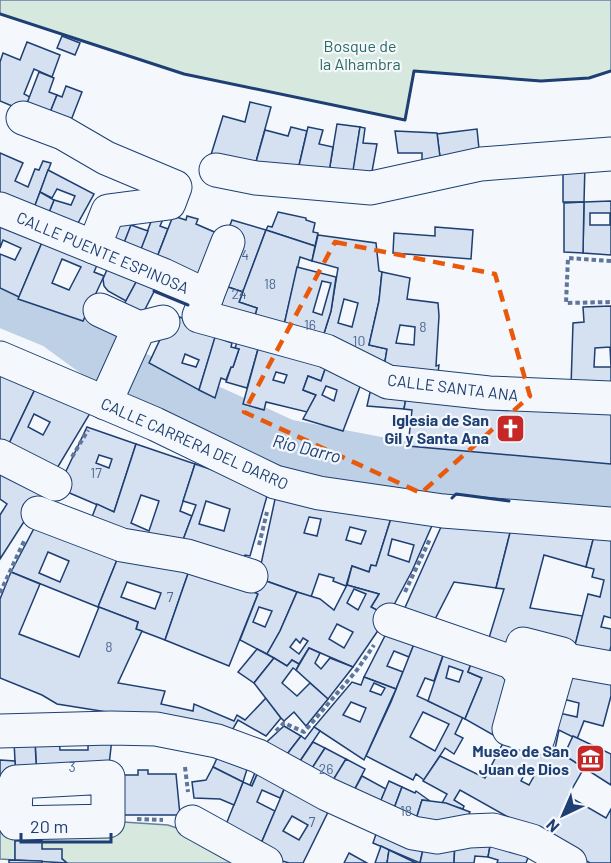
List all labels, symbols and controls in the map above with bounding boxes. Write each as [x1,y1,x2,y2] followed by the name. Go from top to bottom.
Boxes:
[319,36,401,73] park label: Bosque de la Alhambra
[14,207,192,297] street label: CALLE PUENTE ESPINOSA
[241,246,249,263] house number: 4
[264,275,276,292] house number: 18
[231,285,247,302] house number: 24
[304,316,316,333] house number: 16
[419,318,427,335] house number: 8
[353,332,365,349] house number: 10
[386,370,520,404] street label: CALLE SANTA ANA
[98,393,292,493] street label: CALLE CARRERA DEL DARRO
[384,410,489,447] place label: Iglesia de San Gil y Santa Ana
[494,412,526,444] church icon: Iglesia de San Gil y Santa Ana
[271,429,343,467] water label: Río Darro
[90,464,102,481] house number: 17
[167,588,174,605] house number: 7
[105,638,113,655] house number: 8
[472,741,569,778] place label: Museo de San Juan de Dios
[574,743,606,775] museum icon: Museo de San Juan de Dios
[68,758,76,775] house number: 3
[319,760,333,777] house number: 26
[533,785,593,845] north arrow
[400,802,412,819] house number: 18
[21,806,111,844] scale bar
[309,813,316,830] house number: 7
[30,815,68,837] text: 20 m
[542,816,563,837] text: N

